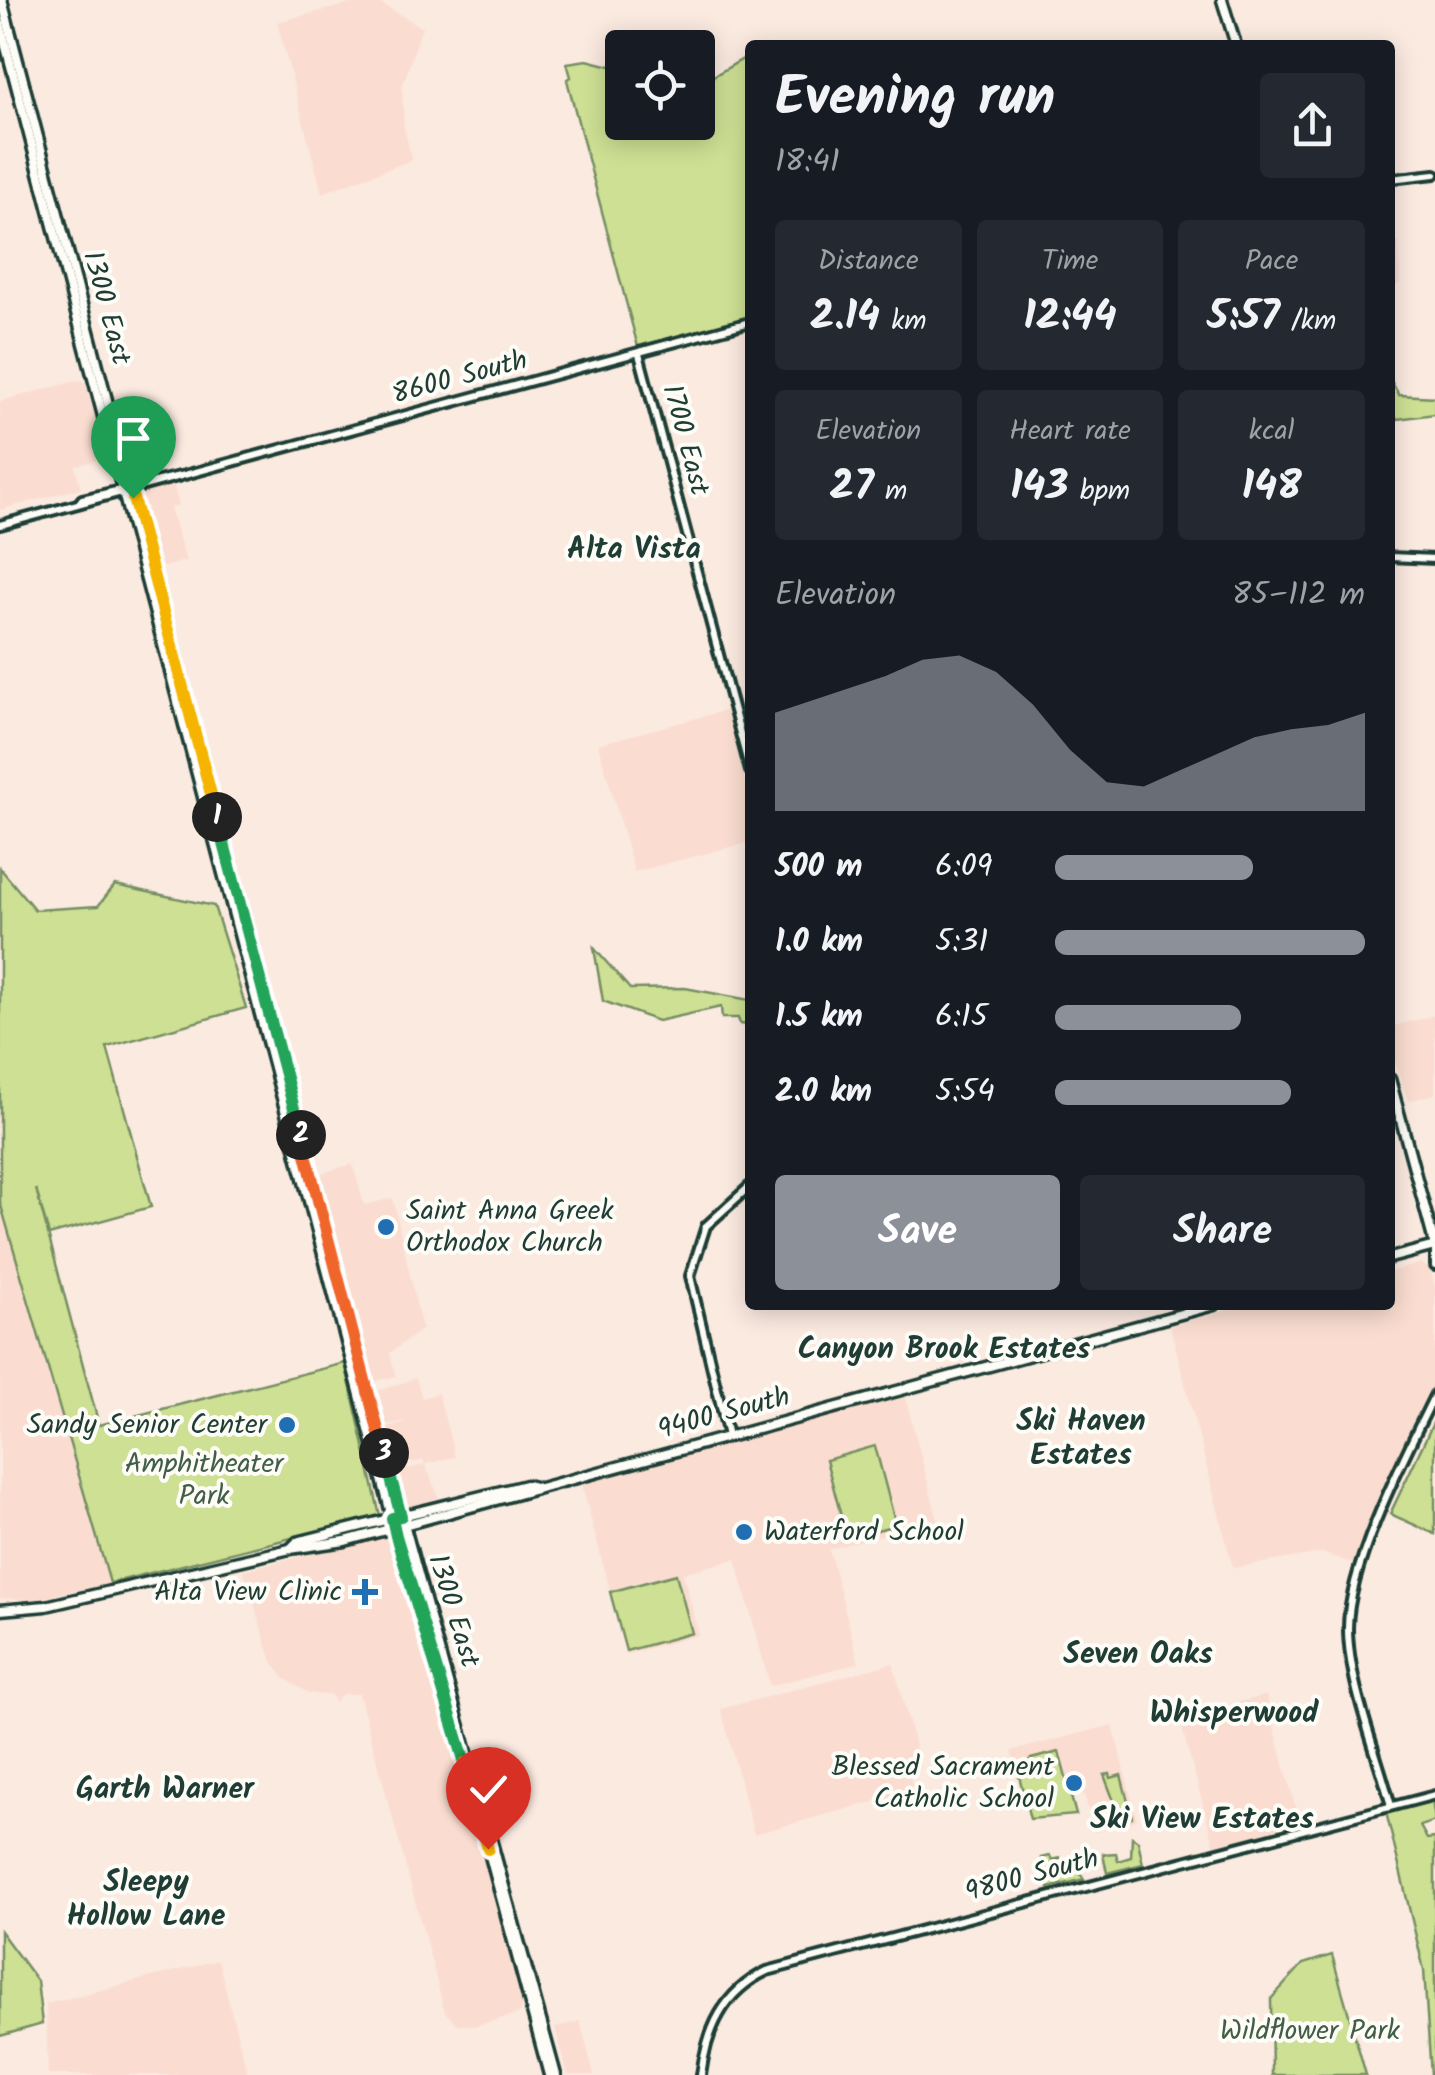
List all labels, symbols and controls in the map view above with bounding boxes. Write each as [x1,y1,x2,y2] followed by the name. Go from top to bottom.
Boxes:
[605,30,715,140] map controls
[605,30,715,140] button: locate
[775,56,1055,143] text: Evening run
[1260,73,1365,178] button: share
[775,137,840,188] text: 18:41
[818,239,919,284] text: Distance
[1042,239,1098,284] text: Time
[1245,239,1298,284] text: Pace
[69,246,143,371] street label: 1300 East
[810,284,880,351] text: 2.14
[1023,284,1117,351] text: 12:44
[1207,284,1280,351] text: 5:57
[880,299,927,344] text: km
[1280,299,1336,344] text: /km
[387,338,533,418] street label: 8600 South
[649,379,722,502] street label: 1700 East
[91,396,176,499] pin
[815,409,921,454] text: Elevation
[1009,409,1131,454] text: Heart rate
[1249,409,1294,454] text: kcal
[106,411,161,466] icon: arrive
[829,454,874,521] text: 27
[1010,454,1068,521] text: 143
[1241,454,1302,521] text: 148
[874,469,907,514] text: m
[1068,469,1130,514] text: bpm
[567,526,701,574] district label: Alta Vista
[775,570,896,621] text: Elevation
[1232,570,1365,621] text: 85–112 m
[192,792,242,842] pin: 1
[213,794,221,839] text: 1
[775,842,863,893] text: 500 m
[935,842,992,893] text: 6:09
[775,917,863,968] text: 1.0 km
[935,917,988,968] text: 5:31
[775,992,863,1043] text: 1.5 km
[935,992,988,1043] text: 6:15
[775,1067,872,1118] text: 2.0 km
[935,1067,995,1118] text: 5:54
[276,1110,326,1160] pin: 2
[293,1112,309,1157] text: 2
[775,1175,1060,1290] button: Save
[1080,1175,1365,1290] button: Share
[406,1189,614,1266] place label: Saint Anna Greek Orthodox Church
[375,1216,397,1238] marker: Saint Anna Greek Orthodox Church
[798,1326,1090,1374] district label: Canyon Brook Estates
[653,1375,795,1453] street label: 9400 South
[1016,1398,1146,1480] district label: Ski Haven Estates
[27,1403,269,1448] place label: Sandy Senior Center
[276,1414,298,1436] marker: Sandy Senior Center
[359,1428,409,1478] pin: 3
[376,1430,392,1475] text: 3
[125,1442,285,1519] park label: Amphitheater Park
[764,1510,964,1555] place label: Waterford School
[733,1521,755,1543] marker: Waterford School
[414,1549,492,1674] street label: 1300 East
[154,1570,342,1615] place label: Alta View Clinic
[352,1579,378,1605] marker: Alta View Clinic
[1063,1631,1213,1679] district label: Seven Oaks
[1150,1690,1319,1738] district label: Whisperwood
[832,1745,1055,1822] place label: Blessed Sacrament Catholic School
[446,1747,531,1850] pin
[461,1762,516,1817] icon: check
[76,1766,255,1814] district label: Garth Warner
[1063,1772,1085,1794] marker: Blessed Sacrament Catholic School
[1090,1796,1314,1844] district label: Ski View Estates
[960,1837,1104,1915] street label: 9800 South
[67,1859,226,1941] district label: Sleepy Hollow Lane
[1220,2009,1401,2054] park label: Wildflower Park

